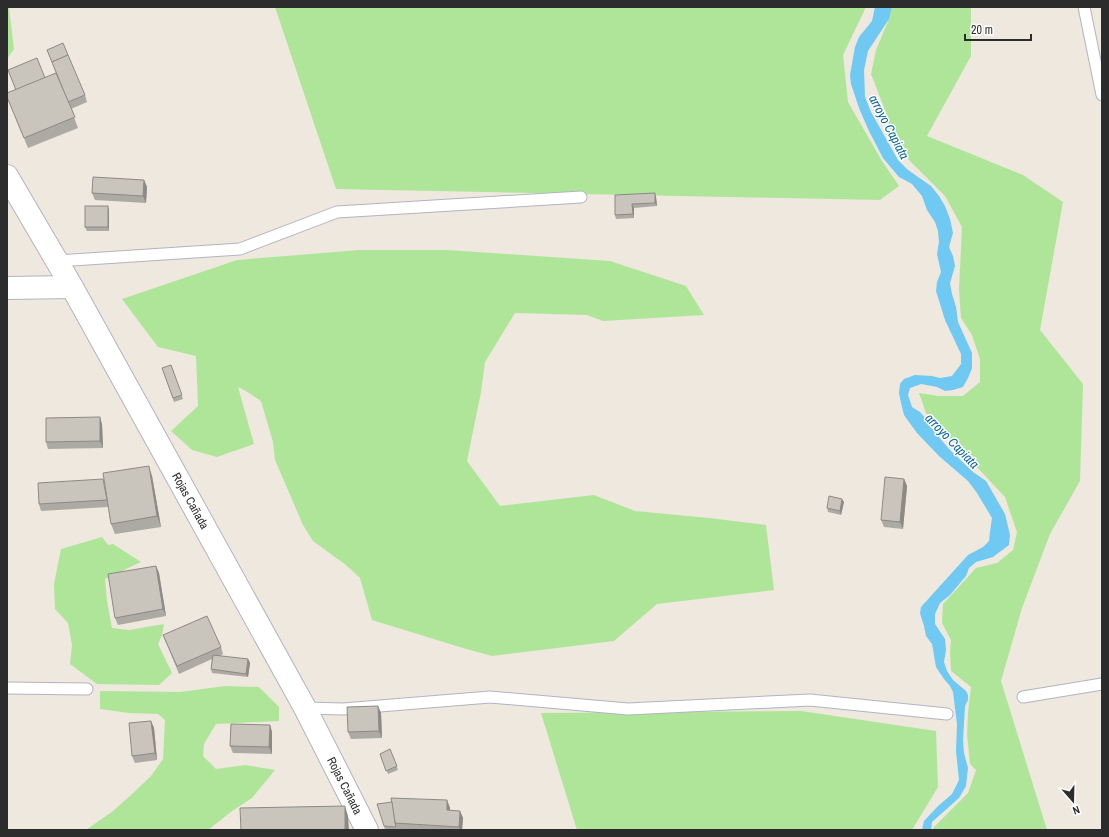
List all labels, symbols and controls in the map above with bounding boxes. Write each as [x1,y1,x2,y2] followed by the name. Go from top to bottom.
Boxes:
[965,16,1031,42] scale bar
[971,22,993,38] text: 20 m
[865,92,913,162] water label: arroyo Capiata
[921,410,983,472] water label: arroyo Capiata
[168,470,213,532] street label: Rojas Cañada
[323,754,366,818] street label: Rojas Cañada
[1053,781,1093,821] north arrow
[1071,803,1082,818] text: N

